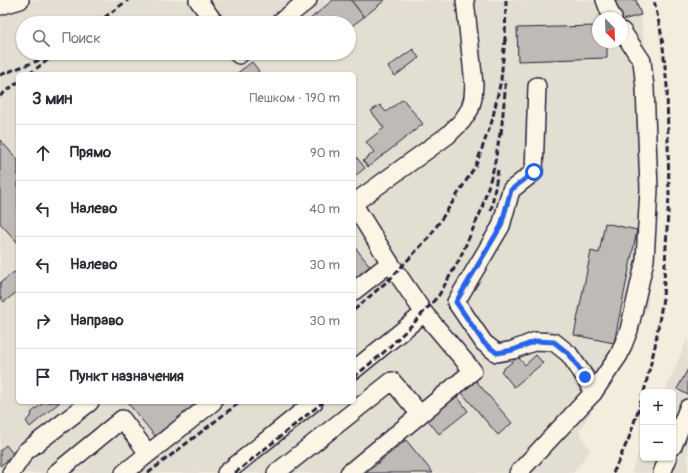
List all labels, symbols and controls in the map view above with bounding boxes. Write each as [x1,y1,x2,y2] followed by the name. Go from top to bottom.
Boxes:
[592,12,628,48] north arrow
[16,16,356,60] search box
[30,27,52,49] icon: search
[62,29,101,48] text: Поиск
[32,88,72,109] text: 3 мин
[249,90,340,106] text: Пешком · 190 m
[32,142,54,164] icon: ahead
[70,143,111,162] text: Прямо
[310,145,340,161] text: 90 m
[525,163,543,181] route start
[32,198,54,220] icon: left
[70,199,117,218] text: Налево
[309,201,340,217] text: 40 m
[32,254,54,276] icon: left
[70,255,117,274] text: Налево
[310,257,340,273] text: 30 m
[32,310,54,332] icon: right
[70,311,124,330] text: Направо
[310,313,340,329] text: 30 m
[32,366,54,388] icon: arrive
[70,367,184,386] text: Пункт назначения
[576,368,594,386] route end
[640,389,676,461] map controls
[640,389,676,425] button: +
[640,425,676,461] button: −

